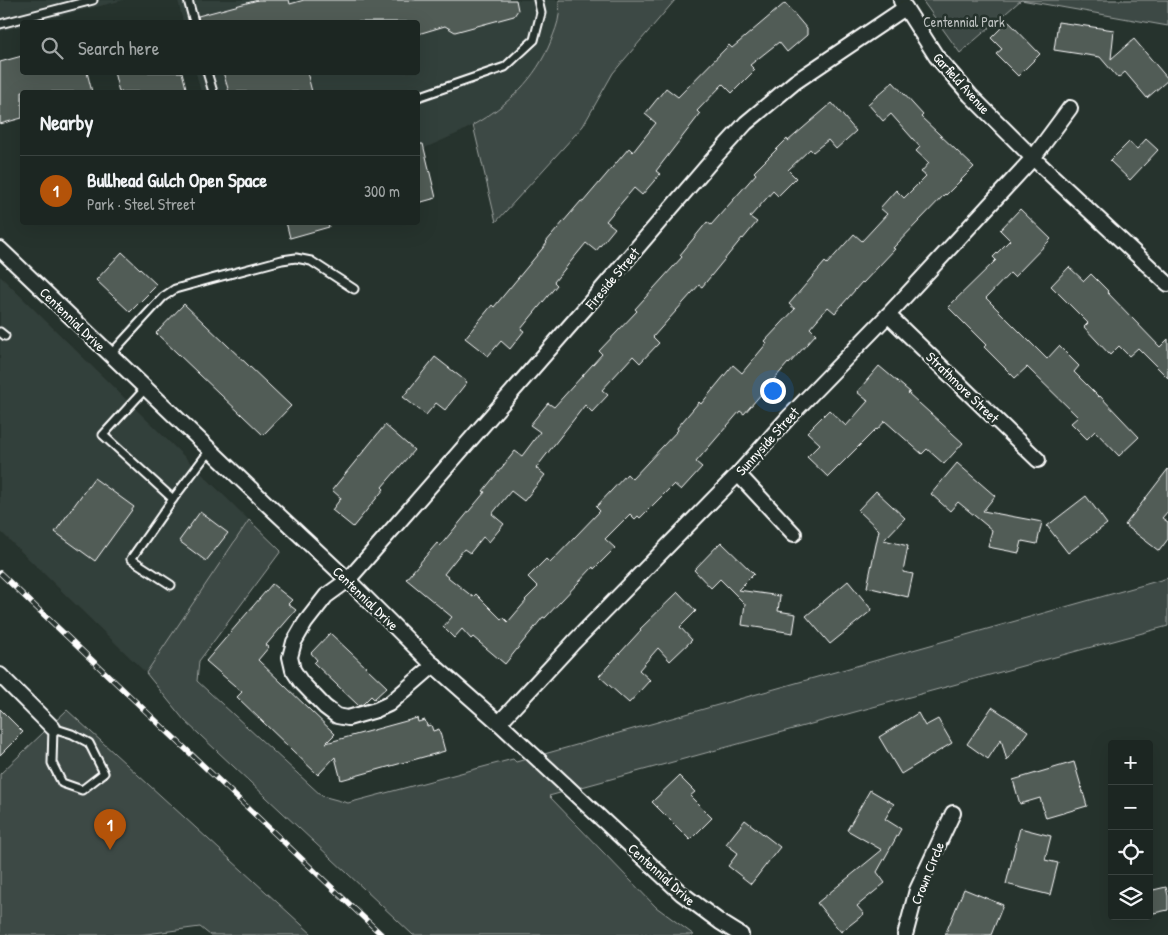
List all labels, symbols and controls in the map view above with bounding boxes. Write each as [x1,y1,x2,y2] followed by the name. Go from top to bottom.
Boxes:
[923,12,1005,31] park label: Centennial Park
[20,20,420,75] search box
[38,34,66,62] icon: search
[78,35,159,61] text: Search here
[929,48,995,118] street label: Garfield Avenue
[40,108,93,137] text: Nearby
[87,167,267,193] text: Bullhead Gulch Open Space
[53,180,59,202] text: 1
[364,180,400,202] text: 300 m
[87,193,195,215] text: Park · Steel Street
[580,243,643,313] street label: Fireside Street
[36,283,110,355] street label: Centennial Drive
[922,347,1004,427] street label: Strathmore Street
[760,378,786,404] your location
[731,403,804,480] street label: Sunnyside Street
[329,562,403,634] street label: Centennial Drive
[1108,740,1153,920] map controls
[1108,740,1153,785] button: +
[1108,785,1153,830] button: −
[94,809,126,850] pin: 1
[1108,830,1153,875] button: locate
[624,839,700,910] street label: Centennial Drive
[906,839,948,907] street label: Crown Circle
[1108,875,1153,920] button: layers

